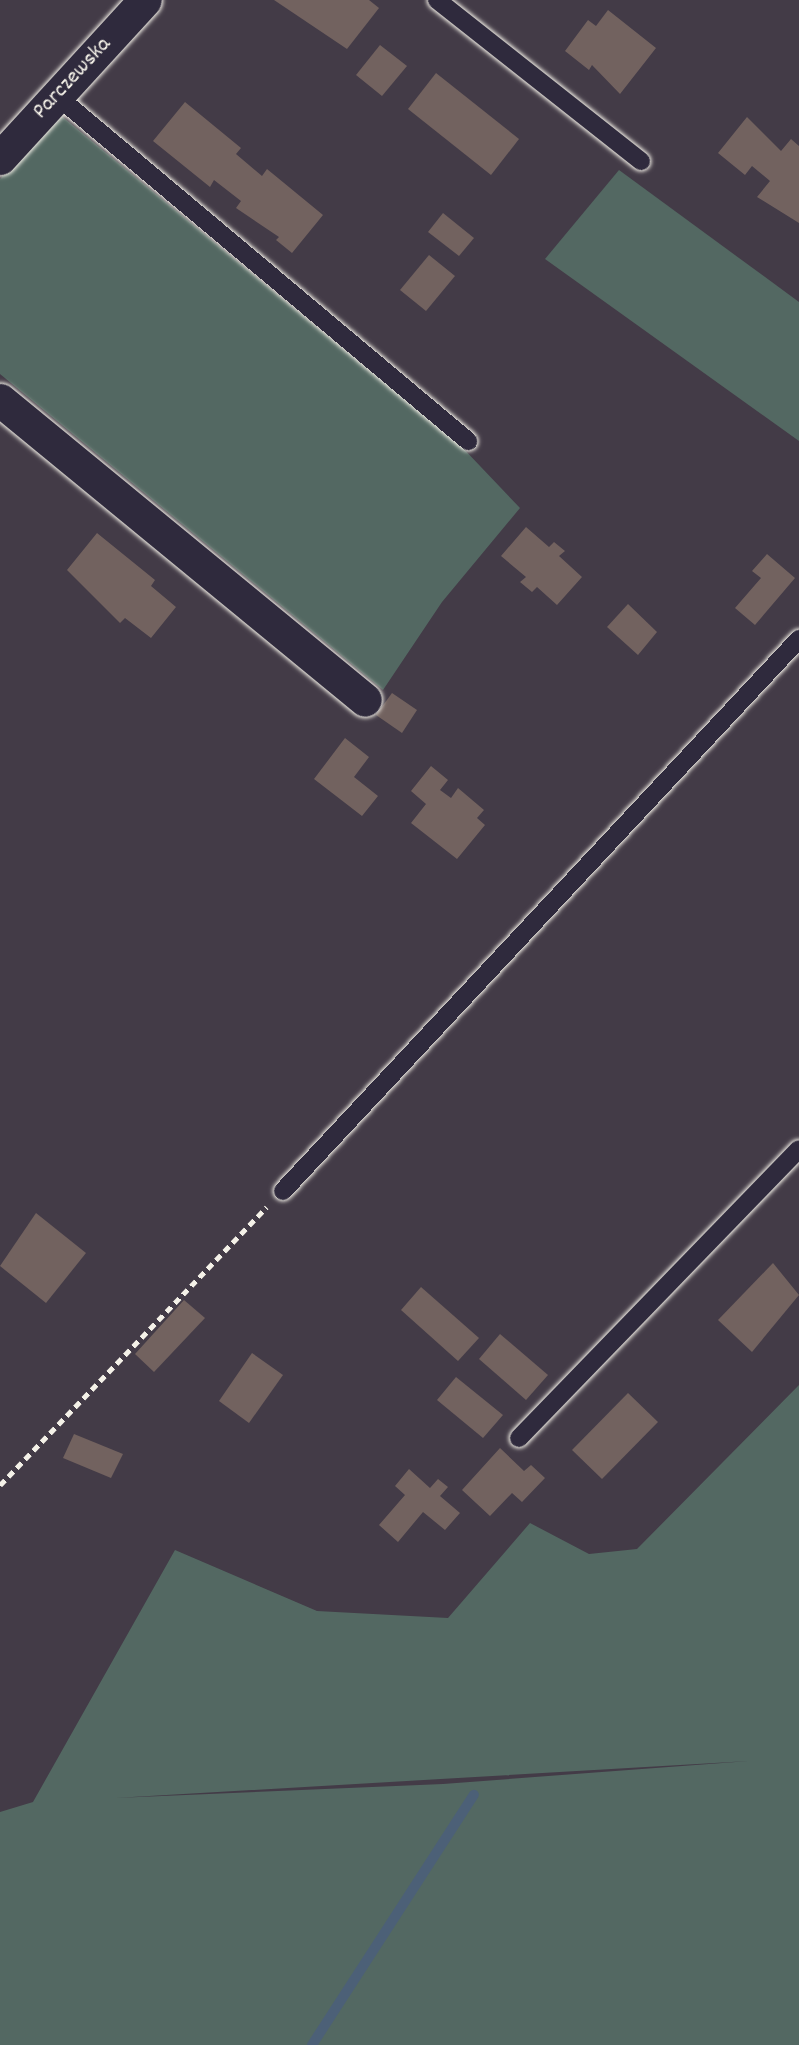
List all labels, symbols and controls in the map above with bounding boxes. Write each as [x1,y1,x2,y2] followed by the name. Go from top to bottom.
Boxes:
[28,32,118,126] street label: Parczewska

